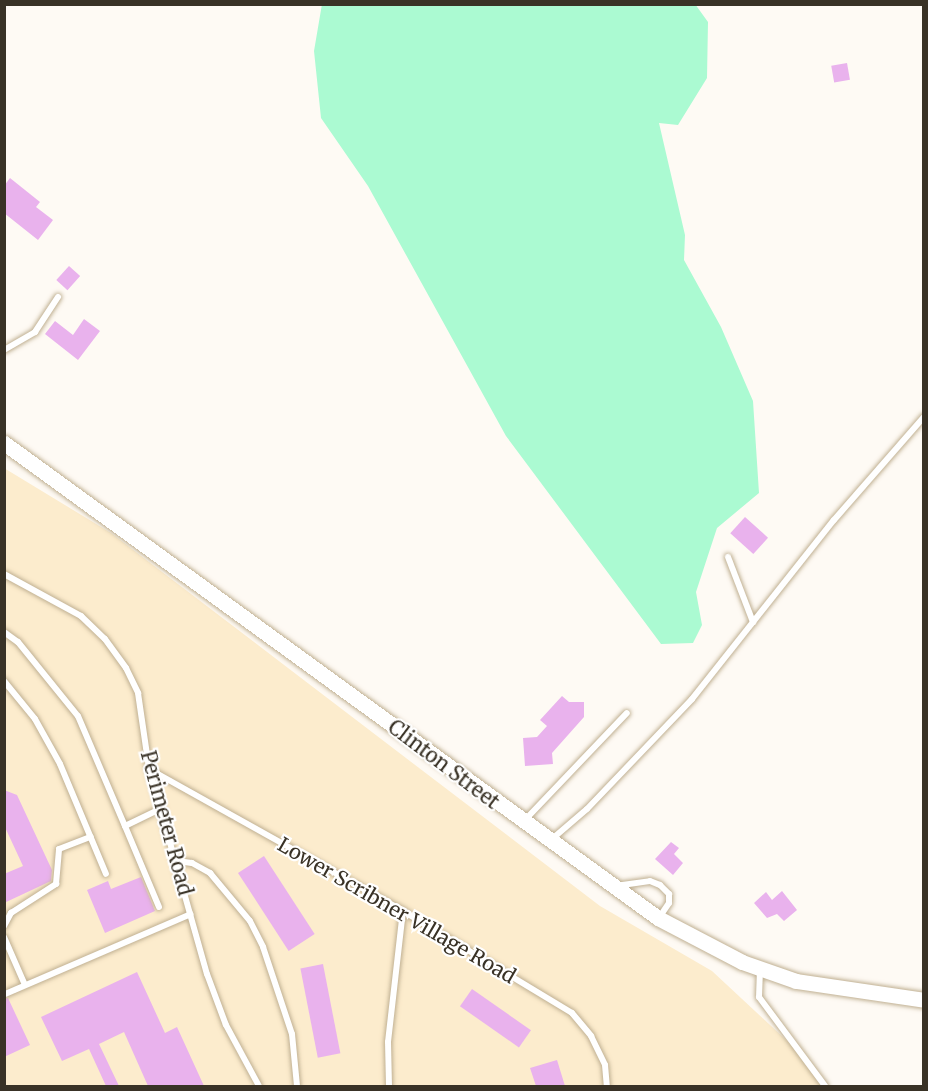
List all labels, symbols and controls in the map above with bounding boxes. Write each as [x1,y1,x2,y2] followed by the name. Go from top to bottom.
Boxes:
[384,714,504,814] street label: Clinton Street
[136,748,198,898] street label: Perimeter Road
[274,832,520,988] street label: Lower Scribner Village Road

